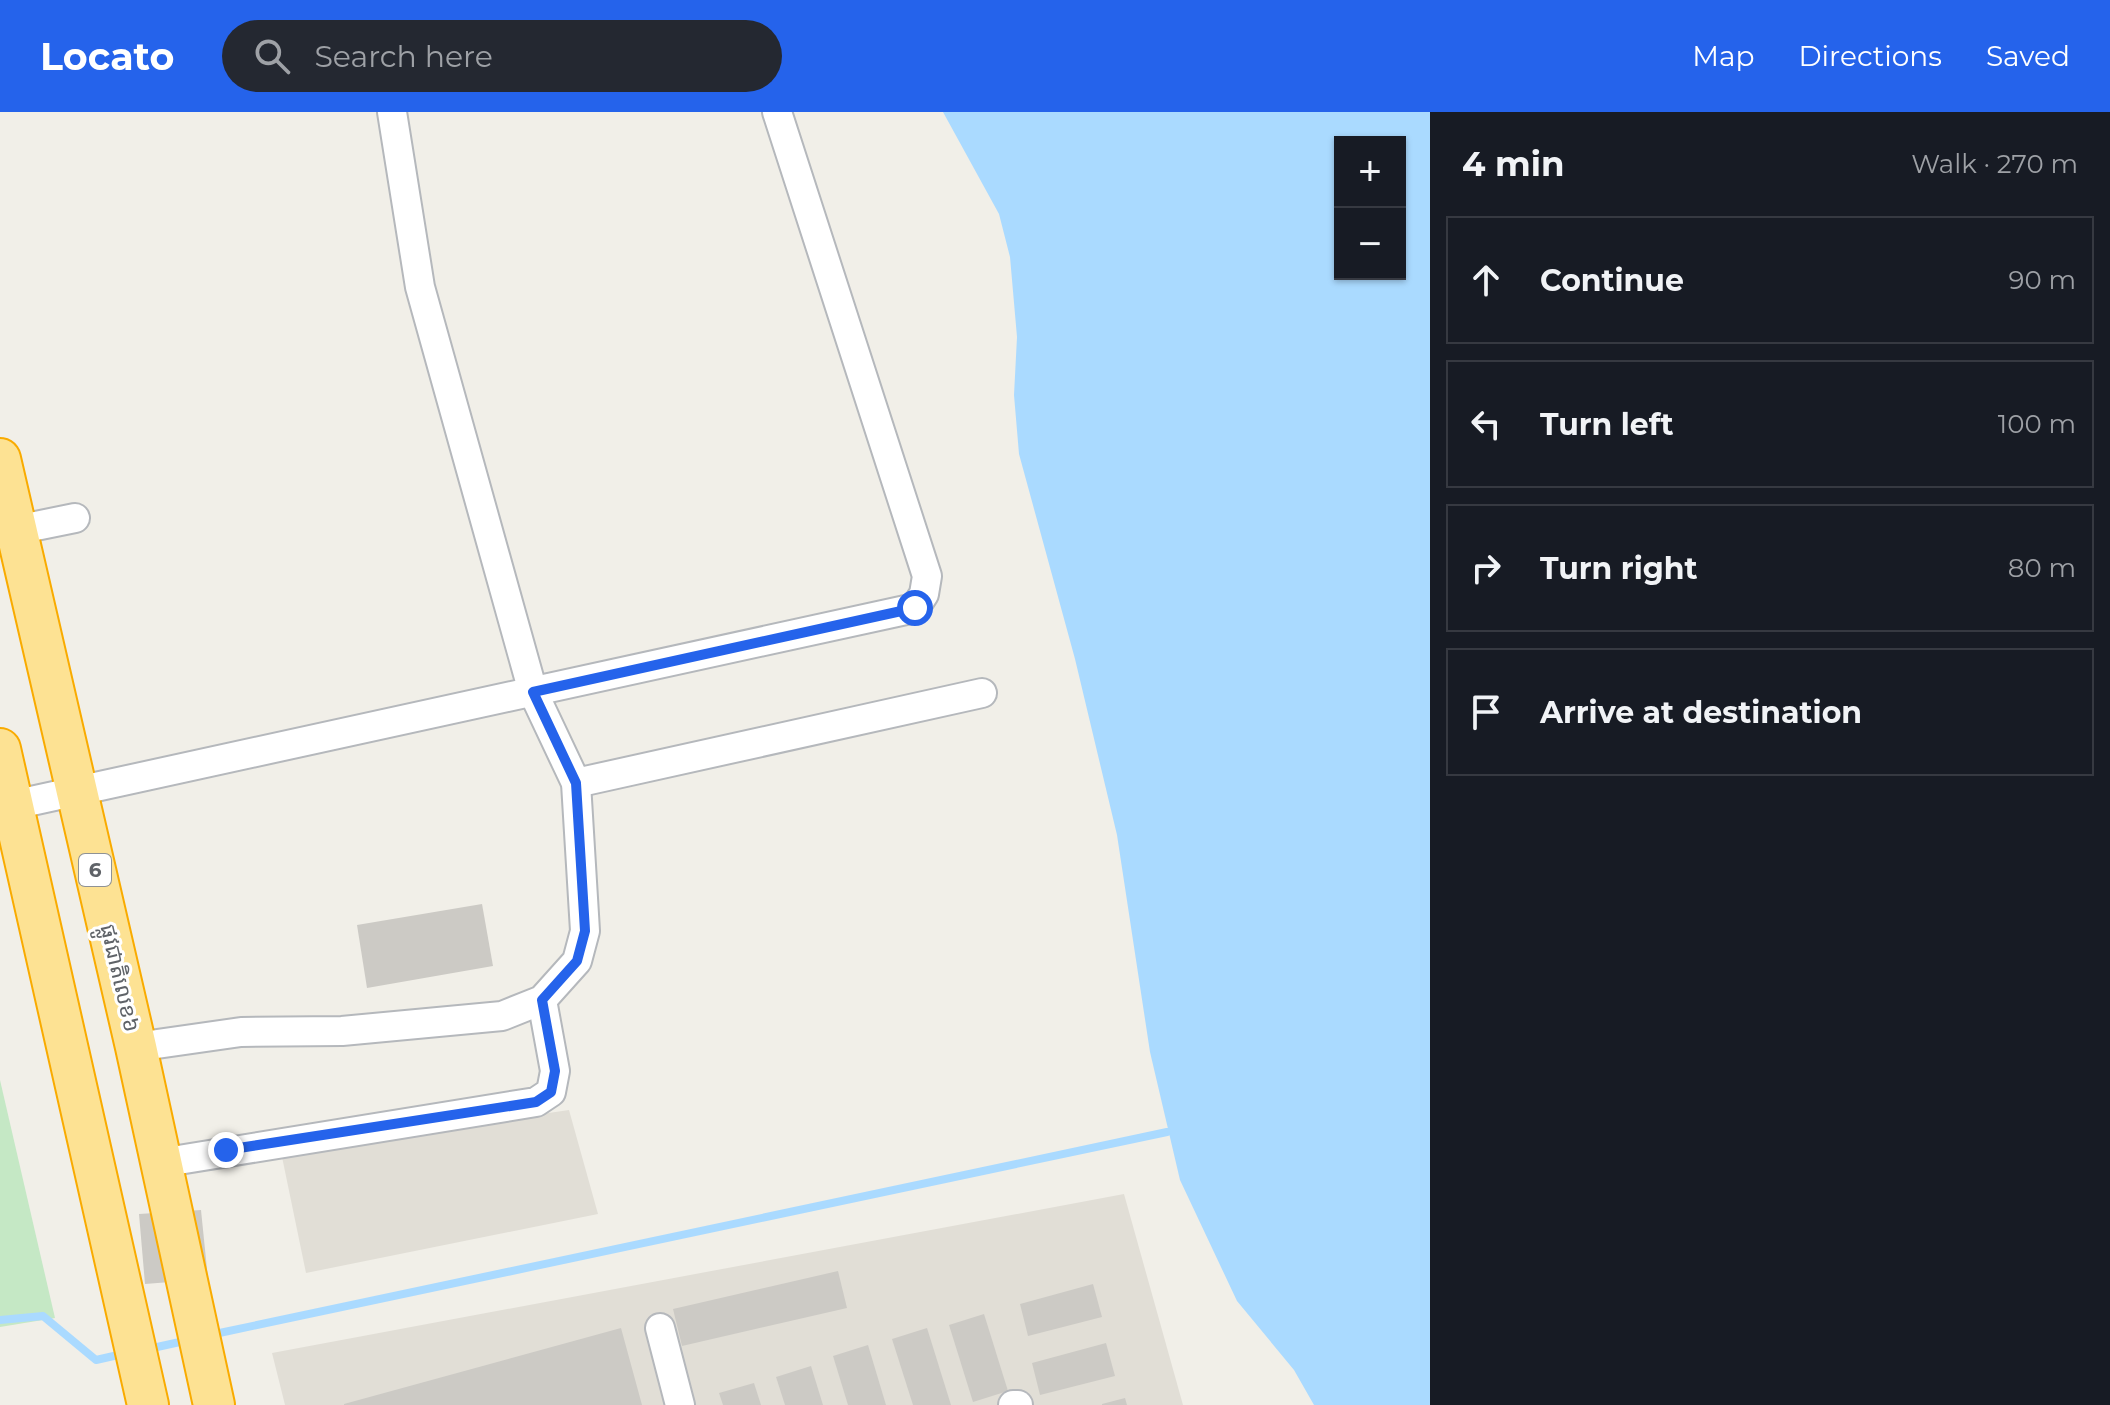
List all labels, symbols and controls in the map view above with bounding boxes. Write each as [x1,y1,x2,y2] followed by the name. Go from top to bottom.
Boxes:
[222,20,782,92] search box
[40,33,174,80] text: Locato
[250,34,294,78] icon: search
[314,38,493,75] text: Search here
[1692,39,1754,73] text: Map
[1798,39,1942,73] text: Directions
[1986,39,2070,73] text: Saved
[1334,136,1406,280] map controls
[1334,136,1406,208] button: +
[1462,143,1564,185] text: 4 min
[1911,148,2078,180] text: Walk · 270 m
[1334,208,1406,280] button: −
[1464,258,1508,302] icon: ahead
[1540,262,1684,299] text: Continue
[2009,264,2076,296] text: 90 m
[1464,402,1508,446] icon: left
[1540,406,1673,443] text: Turn left
[1998,408,2076,440] text: 100 m
[1464,546,1508,590] icon: right
[1540,550,1697,587] text: Turn right
[2008,552,2076,584] text: 80 m
[897,590,933,626] route start
[1464,690,1508,734] icon: arrive
[1540,694,1862,731] text: Arrive at destination
[79,854,111,886] road number: 6
[88,921,146,1036] street label: ផ្លូវជាតិលេខ៦
[208,1132,244,1168] route end

